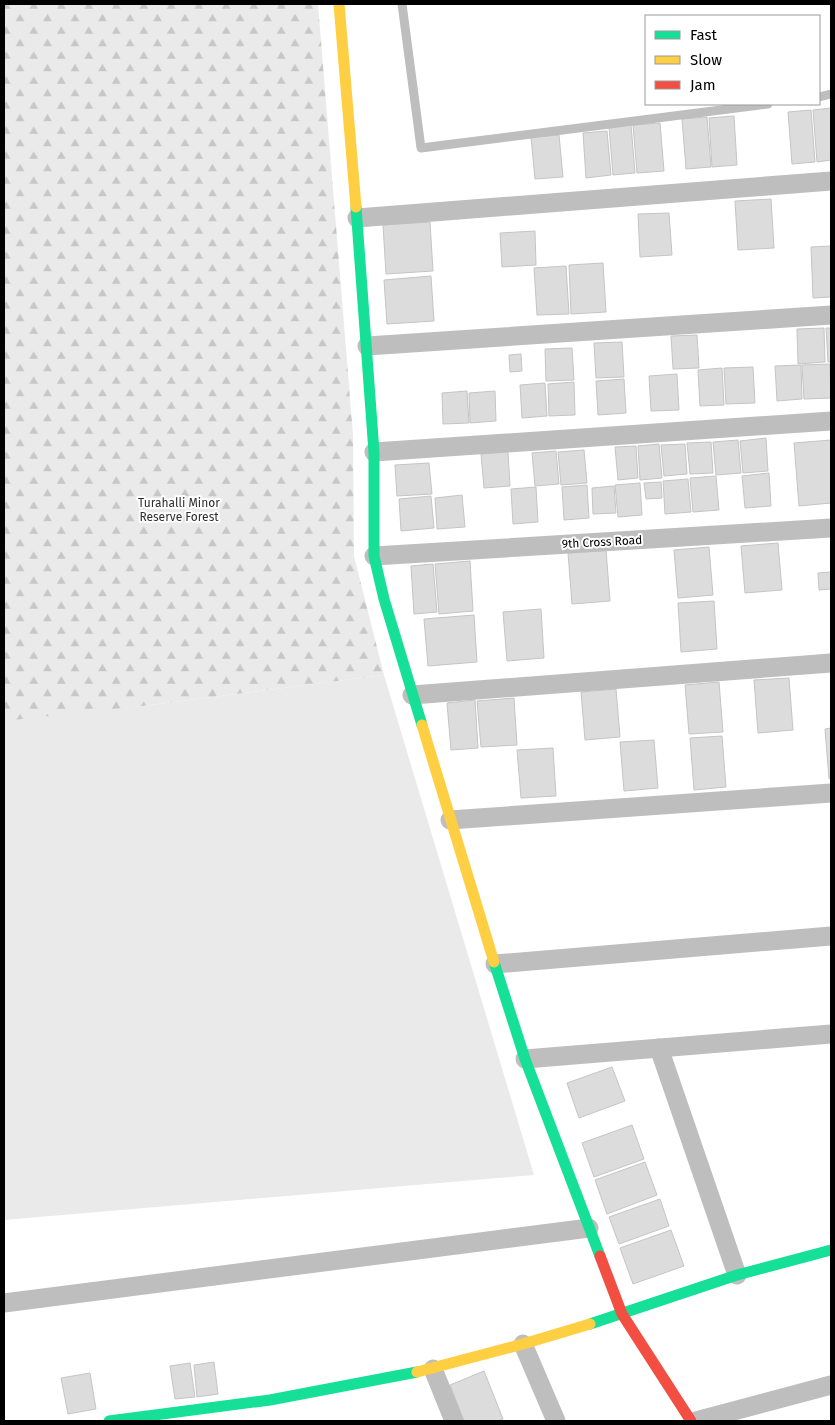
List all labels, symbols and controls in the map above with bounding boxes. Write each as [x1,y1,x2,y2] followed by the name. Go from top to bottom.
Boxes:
[645,15,820,105] legend
[690,26,717,44] text: Fast
[690,51,722,69] text: Slow
[690,76,716,94] text: Jam
[138,496,220,524] park label: Turahalli Minor Reserve Forest
[561,533,643,551] street label: 9th Cross Road

